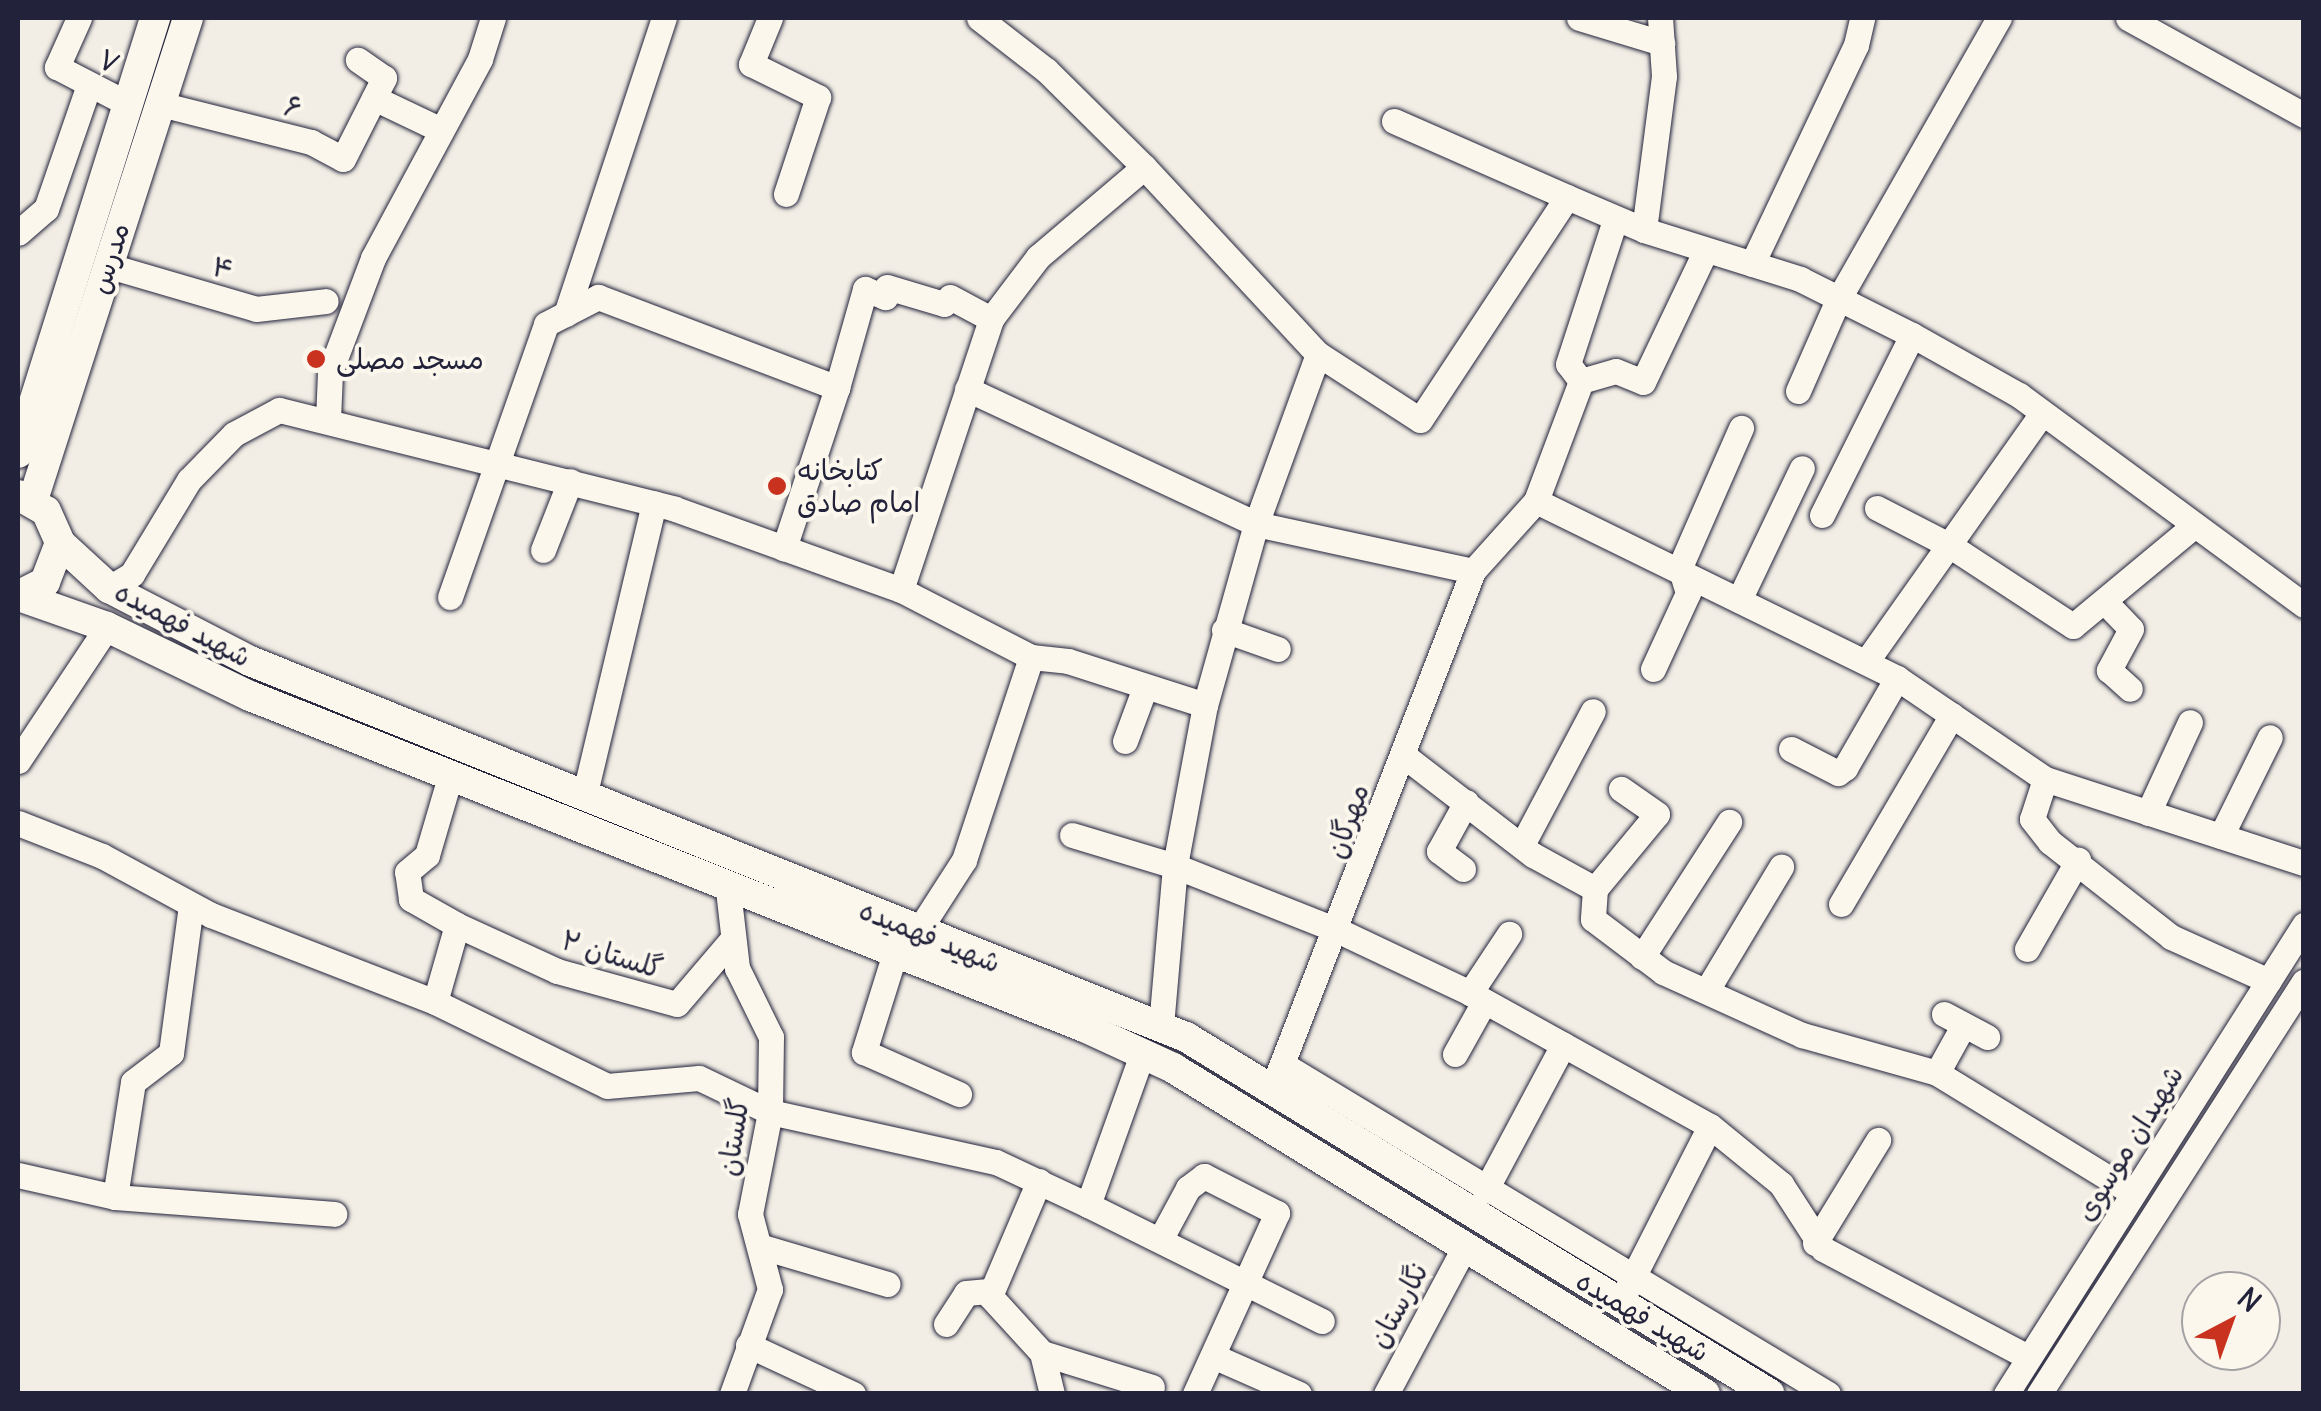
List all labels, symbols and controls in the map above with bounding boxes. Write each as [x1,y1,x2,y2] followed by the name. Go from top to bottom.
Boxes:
[93,42,125,80] street label: ۷
[281,89,305,125] street label: ۶
[82,218,136,298] street label: مدرس
[208,249,238,287] street label: ۴
[336,342,484,376] place label: مسجد مصلی
[305,348,327,370] marker: مسجد مصلی
[797,453,920,519] place label: کتابخانه امام صادق
[766,475,788,497] marker: کتابخانه امام صادق
[109,574,257,674] street label: شهید فهمیده
[1318,779,1376,863] street label: مهرگان
[855,893,1005,979] street label: شهید فهمیده
[557,923,667,985] street label: گلستان ۲
[2068,1059,2190,1227] street label: شهیدان موسوی
[710,1096,756,1178] street label: گلستان
[1361,1257,1435,1353] street label: نگارستان
[1570,1263,1716,1369] street label: شهید فهمیده
[2181,1271,2281,1371] north arrow
[2230,1280,2268,1320] text: N

